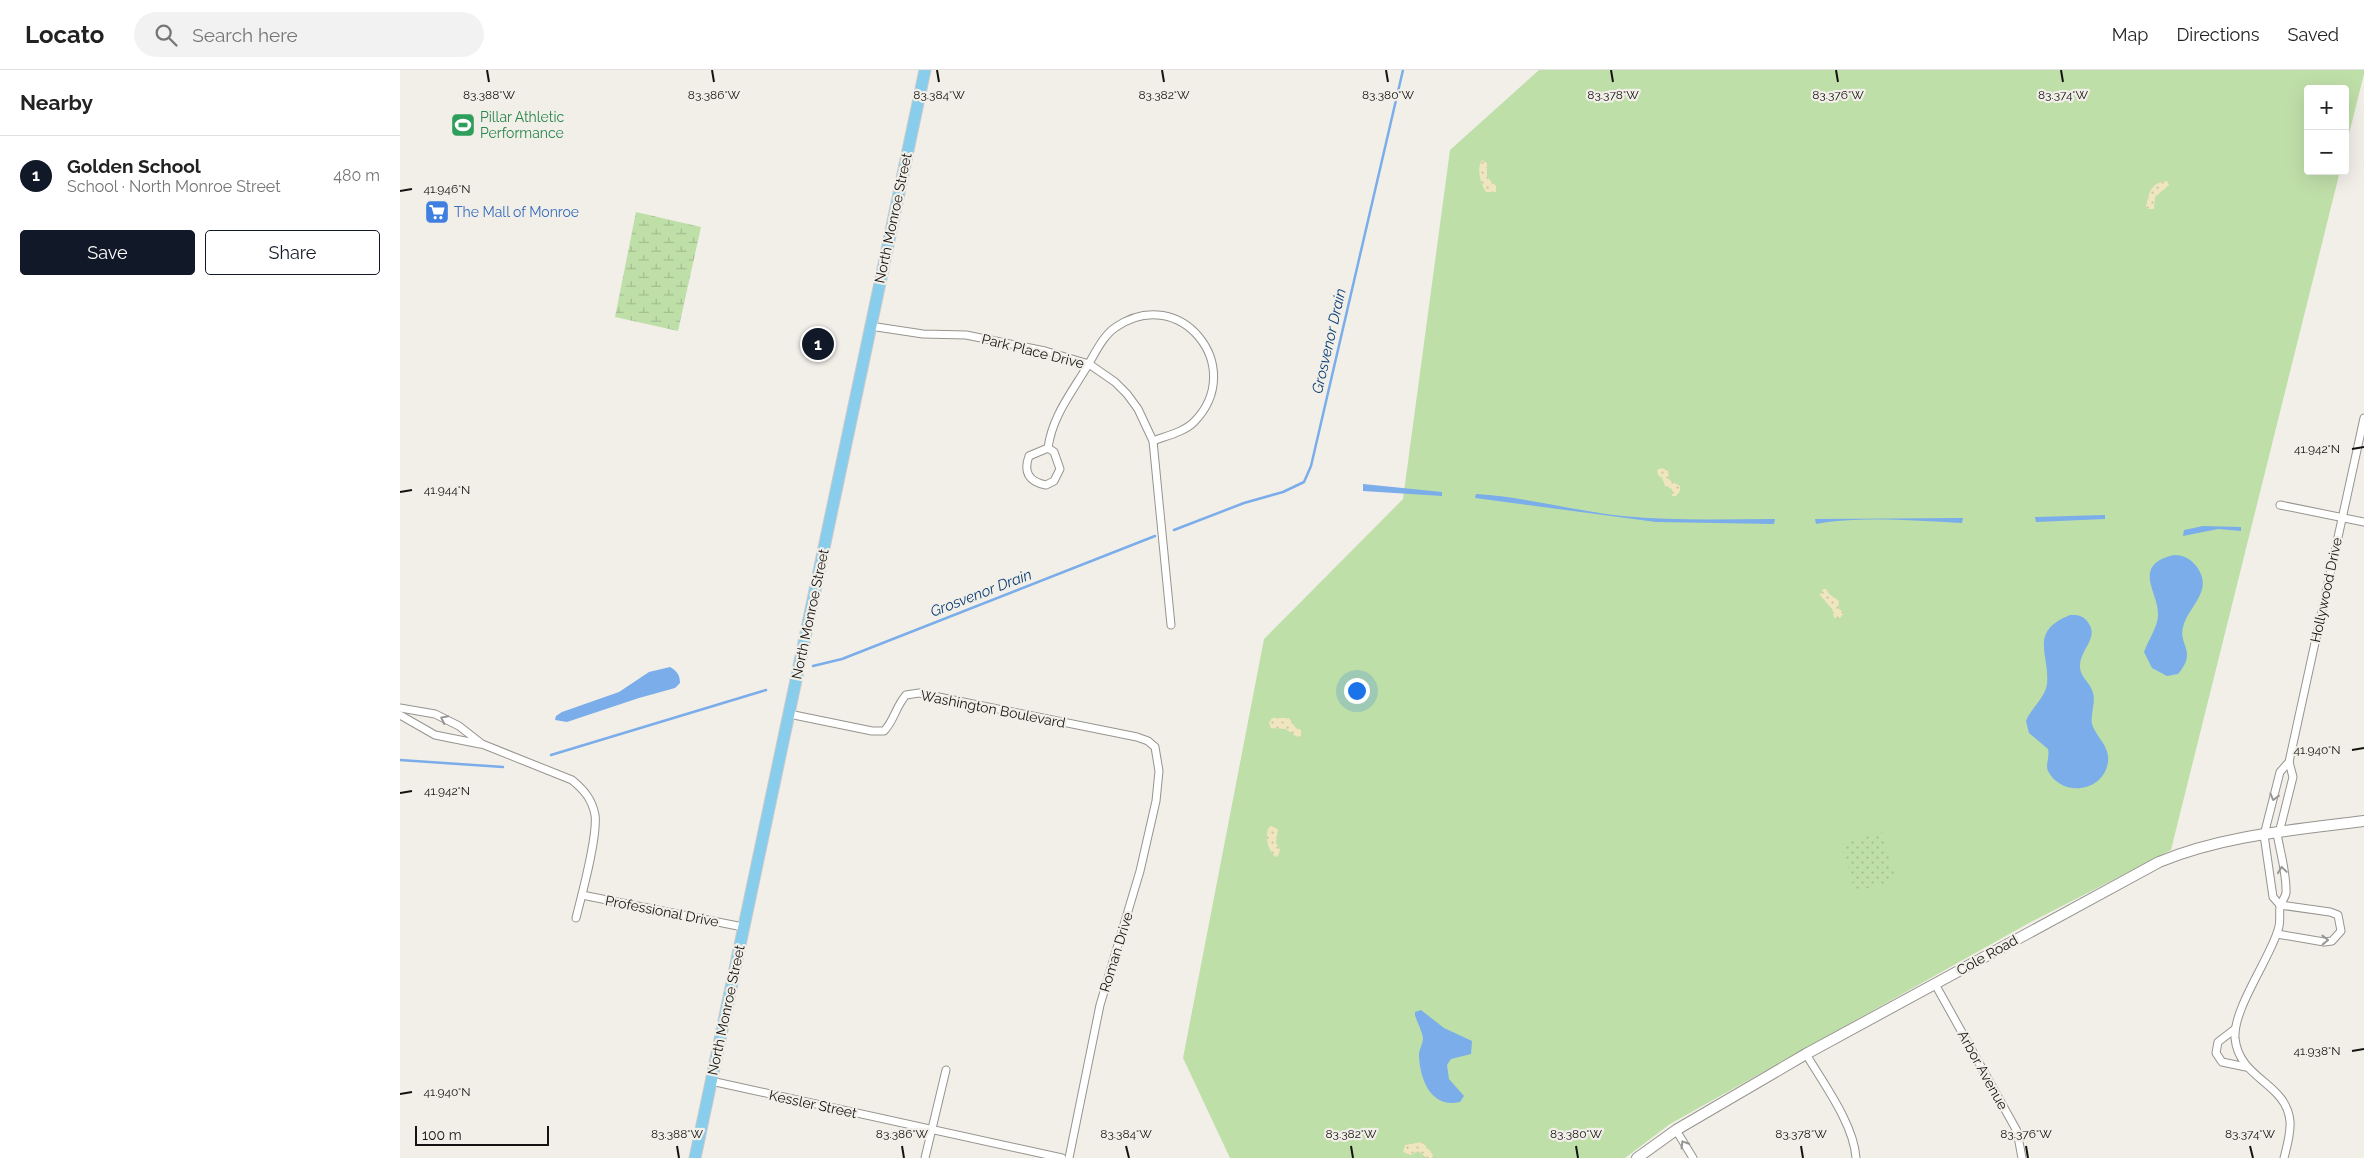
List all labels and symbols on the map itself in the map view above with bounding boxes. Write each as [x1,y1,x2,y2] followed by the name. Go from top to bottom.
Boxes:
[463,88,516,102] text: 83.388°W
[688,88,741,102] text: 83.386°W
[913,88,965,102] text: 83.384°W
[1138,88,1190,102] text: 83.382°W
[1362,88,1415,102] text: 83.380°W
[1587,88,1639,102] text: 83.378°W
[1812,88,1864,102] text: 83.376°W
[2038,88,2088,102] text: 83.374°W
[480,109,564,141] place label: Pillar Athletic Performance
[450,112,476,138] sports icon: Pillar Athletic Performance
[871,151,915,285] street label: North Monroe Street
[423,182,471,196] text: 41.946°N
[424,199,450,225] supermarket icon: The Mall of Monroe
[454,204,579,220] place label: The Mall of Monroe
[1308,287,1350,395] water label: Grosvenor Drain
[802,325,834,363] pin: 1
[980,331,1086,371] street label: Park Place Drive
[2294,442,2340,456] text: 41.942°N
[424,483,470,497] text: 41.944°N
[2307,536,2345,644] street label: Hollywood Drive
[788,547,832,681] street label: North Monroe Street
[928,565,1034,621] water label: Grosvenor Drain
[1344,678,1370,704] your location
[919,687,1067,731] street label: Washington Boulevard
[440,715,449,725] one-way arrow
[2293,743,2341,757] text: 41.940°N
[424,784,470,798] text: 41.942°N
[2269,792,2279,800] one-way arrow
[2278,865,2288,874] one-way arrow
[604,892,720,930] street label: Professional Drive
[1096,910,1136,994] street label: Roman Drive
[1954,932,2020,978] street label: Cole Road
[2321,935,2329,946] one-way arrow
[704,943,748,1077] street label: North Monroe Street
[1955,1028,2011,1112] street label: Arbor Avenue
[2294,1044,2340,1058] text: 41.938°N
[423,1085,471,1099] text: 41.940°N
[768,1087,859,1121] street label: Kessler Street
[415,1123,549,1146] scale bar
[651,1127,704,1141] text: 83.388°W
[876,1127,929,1141] text: 83.386°W
[1100,1127,1152,1141] text: 83.384°W
[1325,1127,1377,1141] text: 83.382°W
[1550,1127,1603,1141] text: 83.380°W
[1775,1127,1827,1141] text: 83.378°W
[2000,1127,2052,1141] text: 83.376°W
[2225,1127,2275,1141] text: 83.374°W
[1681,1141,1691,1150] one-way arrow

